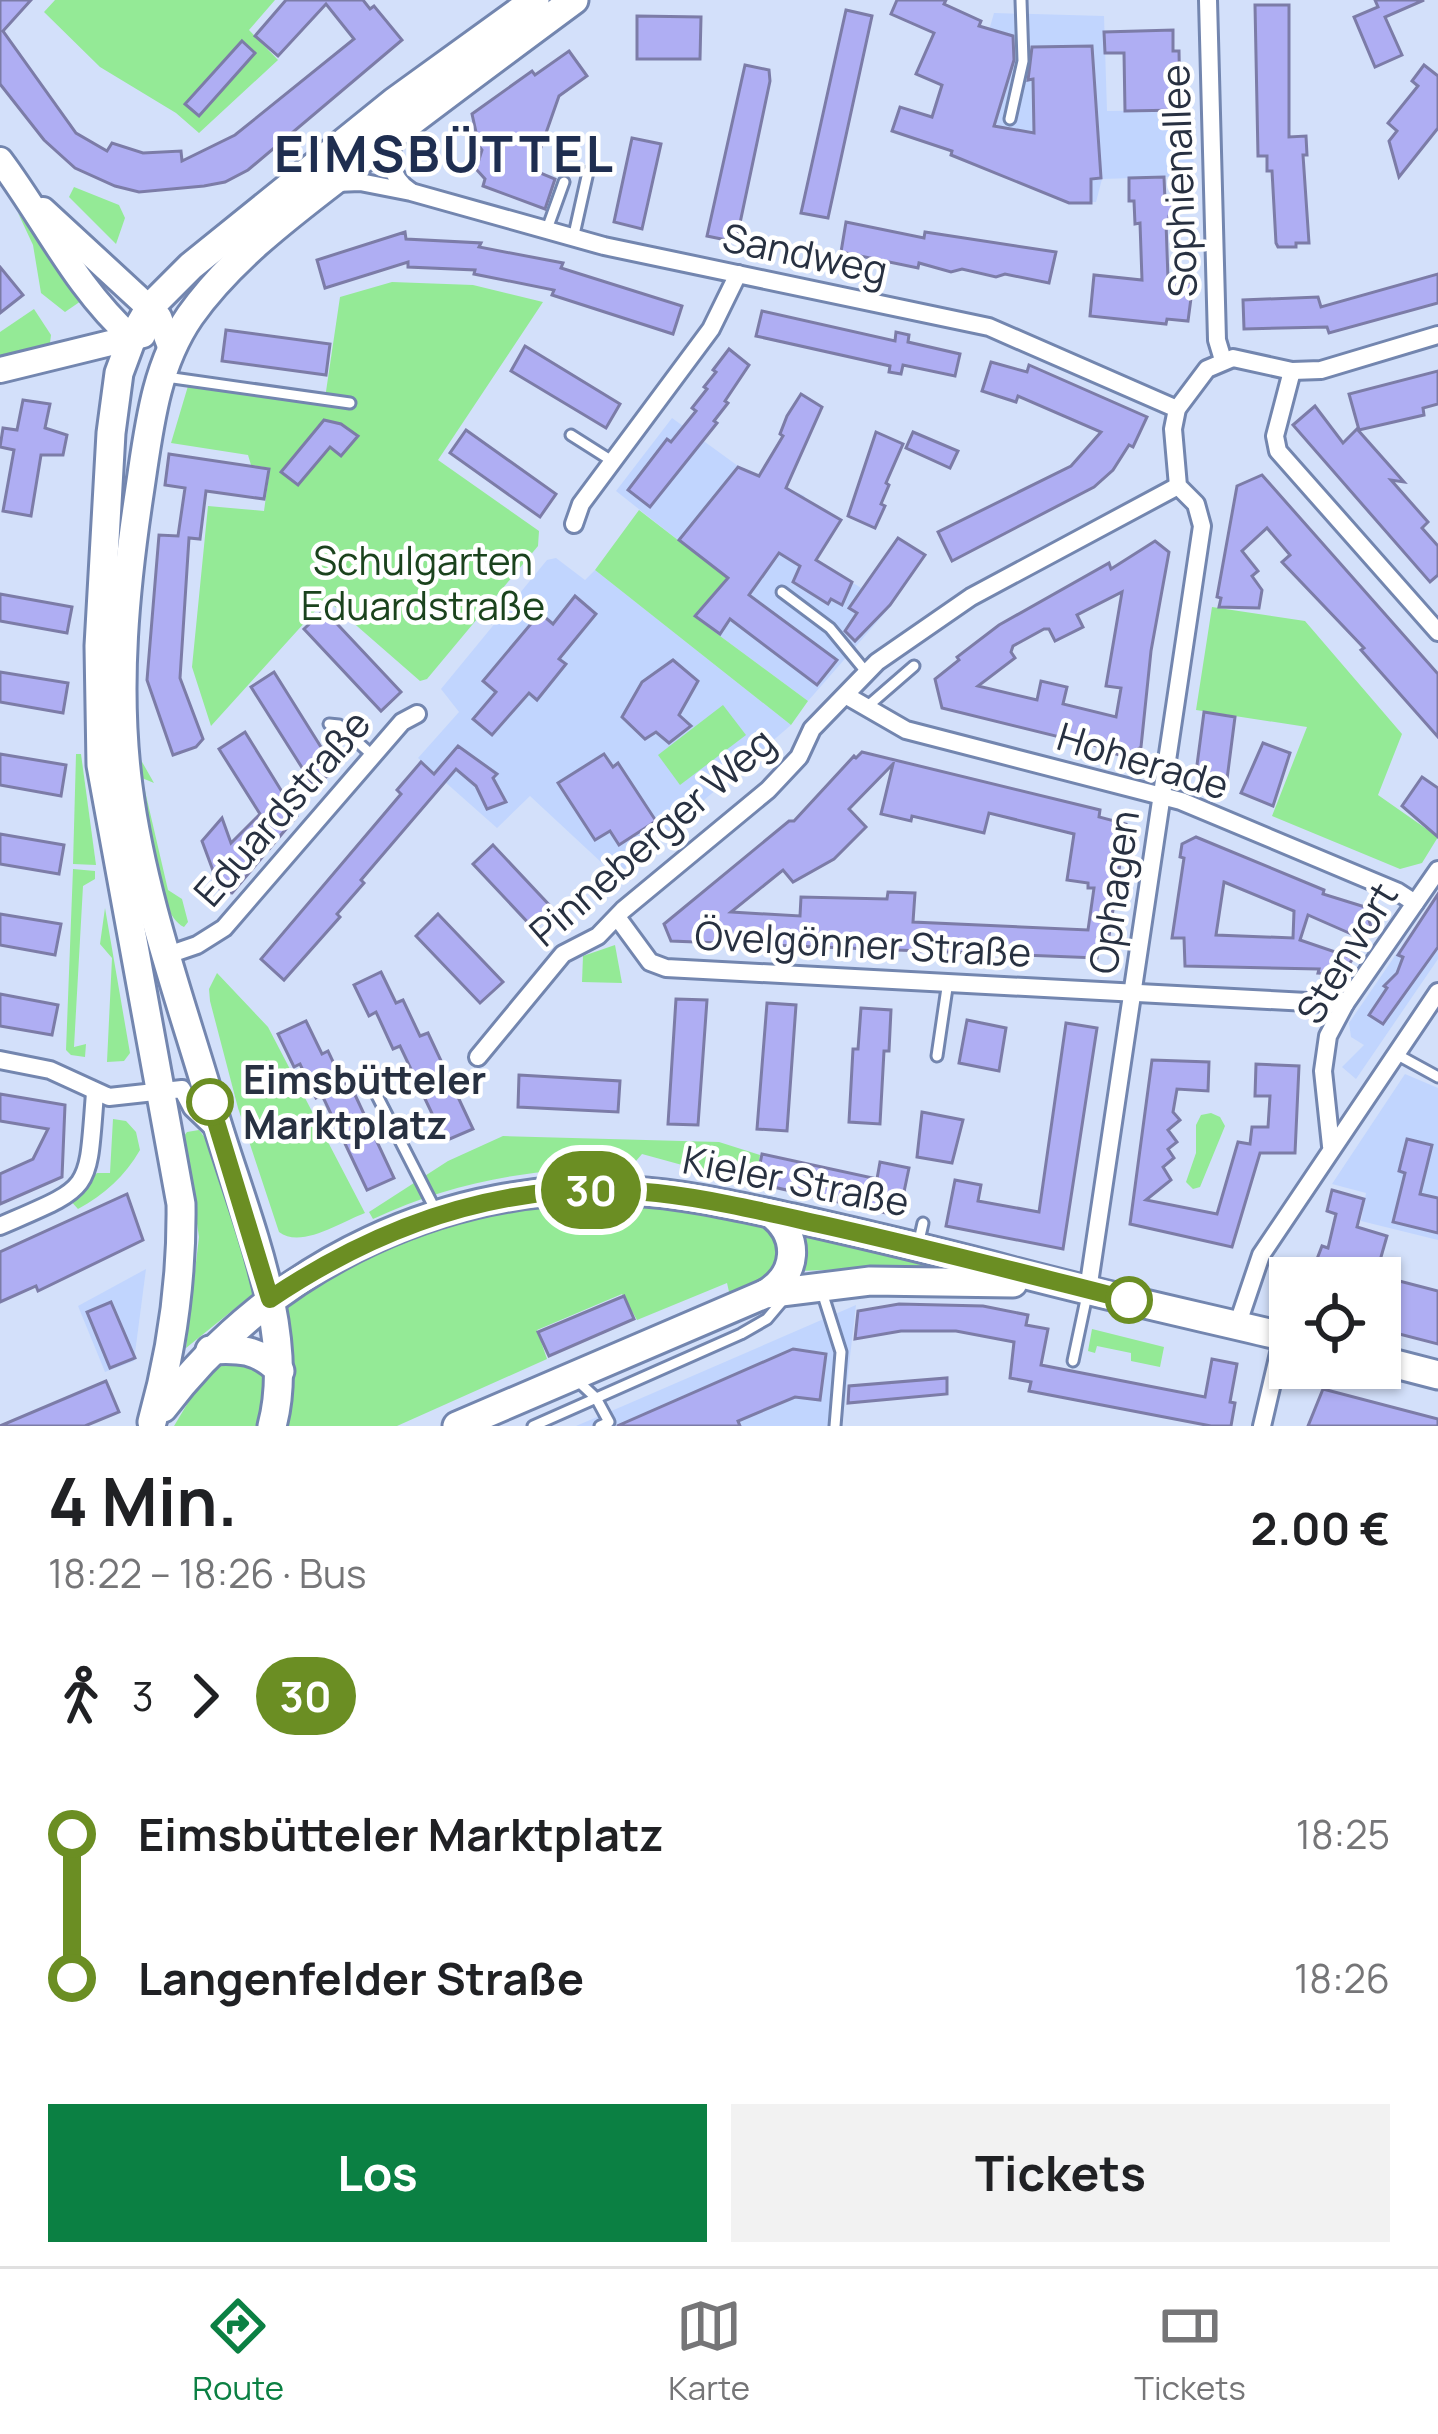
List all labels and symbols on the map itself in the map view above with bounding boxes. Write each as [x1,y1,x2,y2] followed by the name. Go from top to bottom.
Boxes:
[1147,63,1209,299] street label: Sophienallee
[274,118,616,187] district label: EIMSBÜTTEL
[718,209,892,297] street label: Sandweg
[301,533,545,632] park label: Schulgarten Eduardstraße
[181,698,382,917] street label: Eduardstraße
[1051,708,1236,812] street label: Hoherade
[517,715,786,958] street label: Pinneberger Weg
[1075,807,1151,977] street label: Ophagen
[1283,872,1409,1033] street label: Stenvort
[693,907,1033,979] street label: Övelgönner Straße
[243,1052,486,1151] place label: Eimsbütteler Marktplatz
[188,1080,232,1124] marker: Eimsbütteler Marktplatz
[678,1132,914,1228] street label: Kieler Straße
[537,1151,645,1229] line badge: 30
[1107,1278,1151,1322] unlabelled marker

